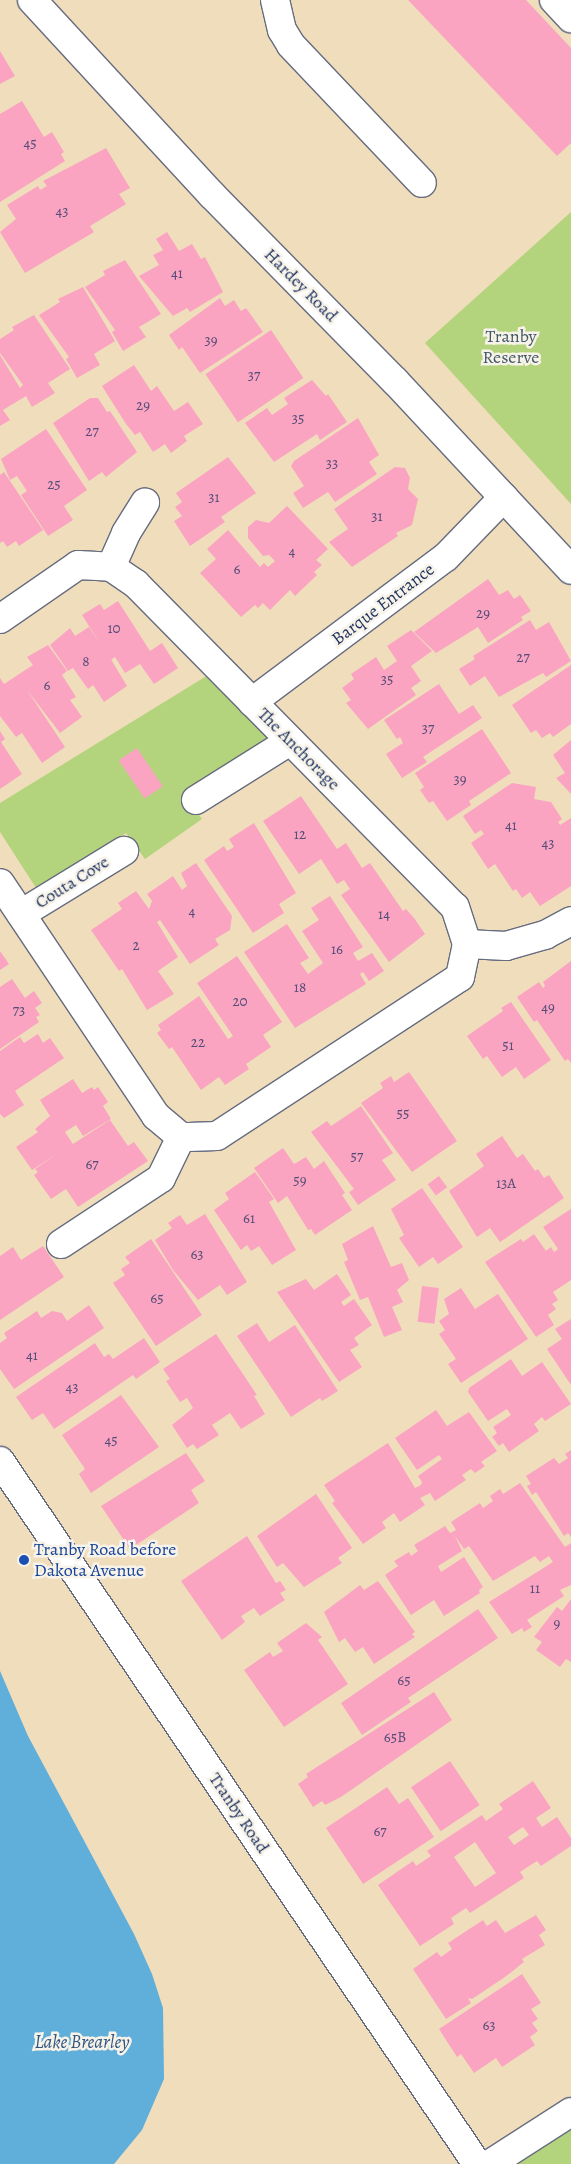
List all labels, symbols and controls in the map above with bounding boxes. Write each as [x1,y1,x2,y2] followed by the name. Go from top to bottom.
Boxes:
[23,135,37,153] house number: 45
[55,203,69,221] house number: 43
[260,244,342,326] street label: Hardey Road
[171,265,183,283] house number: 41
[483,326,539,368] park label: Tranby Reserve
[204,332,218,350] house number: 39
[248,367,260,385] house number: 37
[136,397,150,415] house number: 29
[292,410,304,428] house number: 35
[85,423,99,441] house number: 27
[326,455,338,473] house number: 33
[47,476,61,494] house number: 25
[208,489,220,507] house number: 31
[371,508,383,526] house number: 31
[289,543,295,561] house number: 4
[327,558,439,650] street label: Barque Entrance
[234,561,240,579] house number: 6
[476,605,490,623] house number: 29
[107,620,121,638] house number: 10
[516,649,530,667] house number: 27
[82,653,90,671] house number: 8
[381,671,393,689] house number: 35
[44,677,50,695] house number: 6
[253,703,345,795] street label: The Anchorage
[422,720,434,738] house number: 37
[453,771,467,789] house number: 39
[505,817,517,835] house number: 41
[294,826,306,844] house number: 12
[541,835,555,853] house number: 43
[31,851,113,913] street label: Couta Cove
[189,903,195,921] house number: 4
[378,906,390,924] house number: 14
[132,937,140,955] house number: 2
[331,941,343,959] house number: 16
[294,979,306,997] house number: 18
[232,993,248,1011] house number: 20
[541,999,555,1017] house number: 49
[13,1002,25,1020] house number: 73
[191,1034,205,1052] house number: 22
[502,1037,514,1055] house number: 51
[397,1105,409,1123] house number: 55
[351,1148,363,1166] house number: 57
[85,1156,99,1174] house number: 67
[293,1172,307,1190] house number: 59
[496,1175,516,1193] house number: 13A
[243,1210,255,1228] house number: 61
[190,1246,204,1264] house number: 63
[150,1290,164,1308] house number: 65
[26,1347,38,1365] house number: 41
[65,1379,79,1397] house number: 43
[104,1432,118,1450] house number: 45
[34,1539,176,1582] place label: Tranby Road before Dakota Avenue
[18,1554,30,1566] marker: Tranby Road before Dakota Avenue
[530,1580,540,1598] house number: 11
[554,1615,560,1633] house number: 9
[397,1672,411,1690] house number: 65
[384,1729,406,1747] house number: 65B
[204,1769,274,1857] street label: Tranby Road
[373,1823,387,1841] house number: 67
[482,2017,496,2035] house number: 63
[34,2032,130,2054] water label: Lake Brearley

